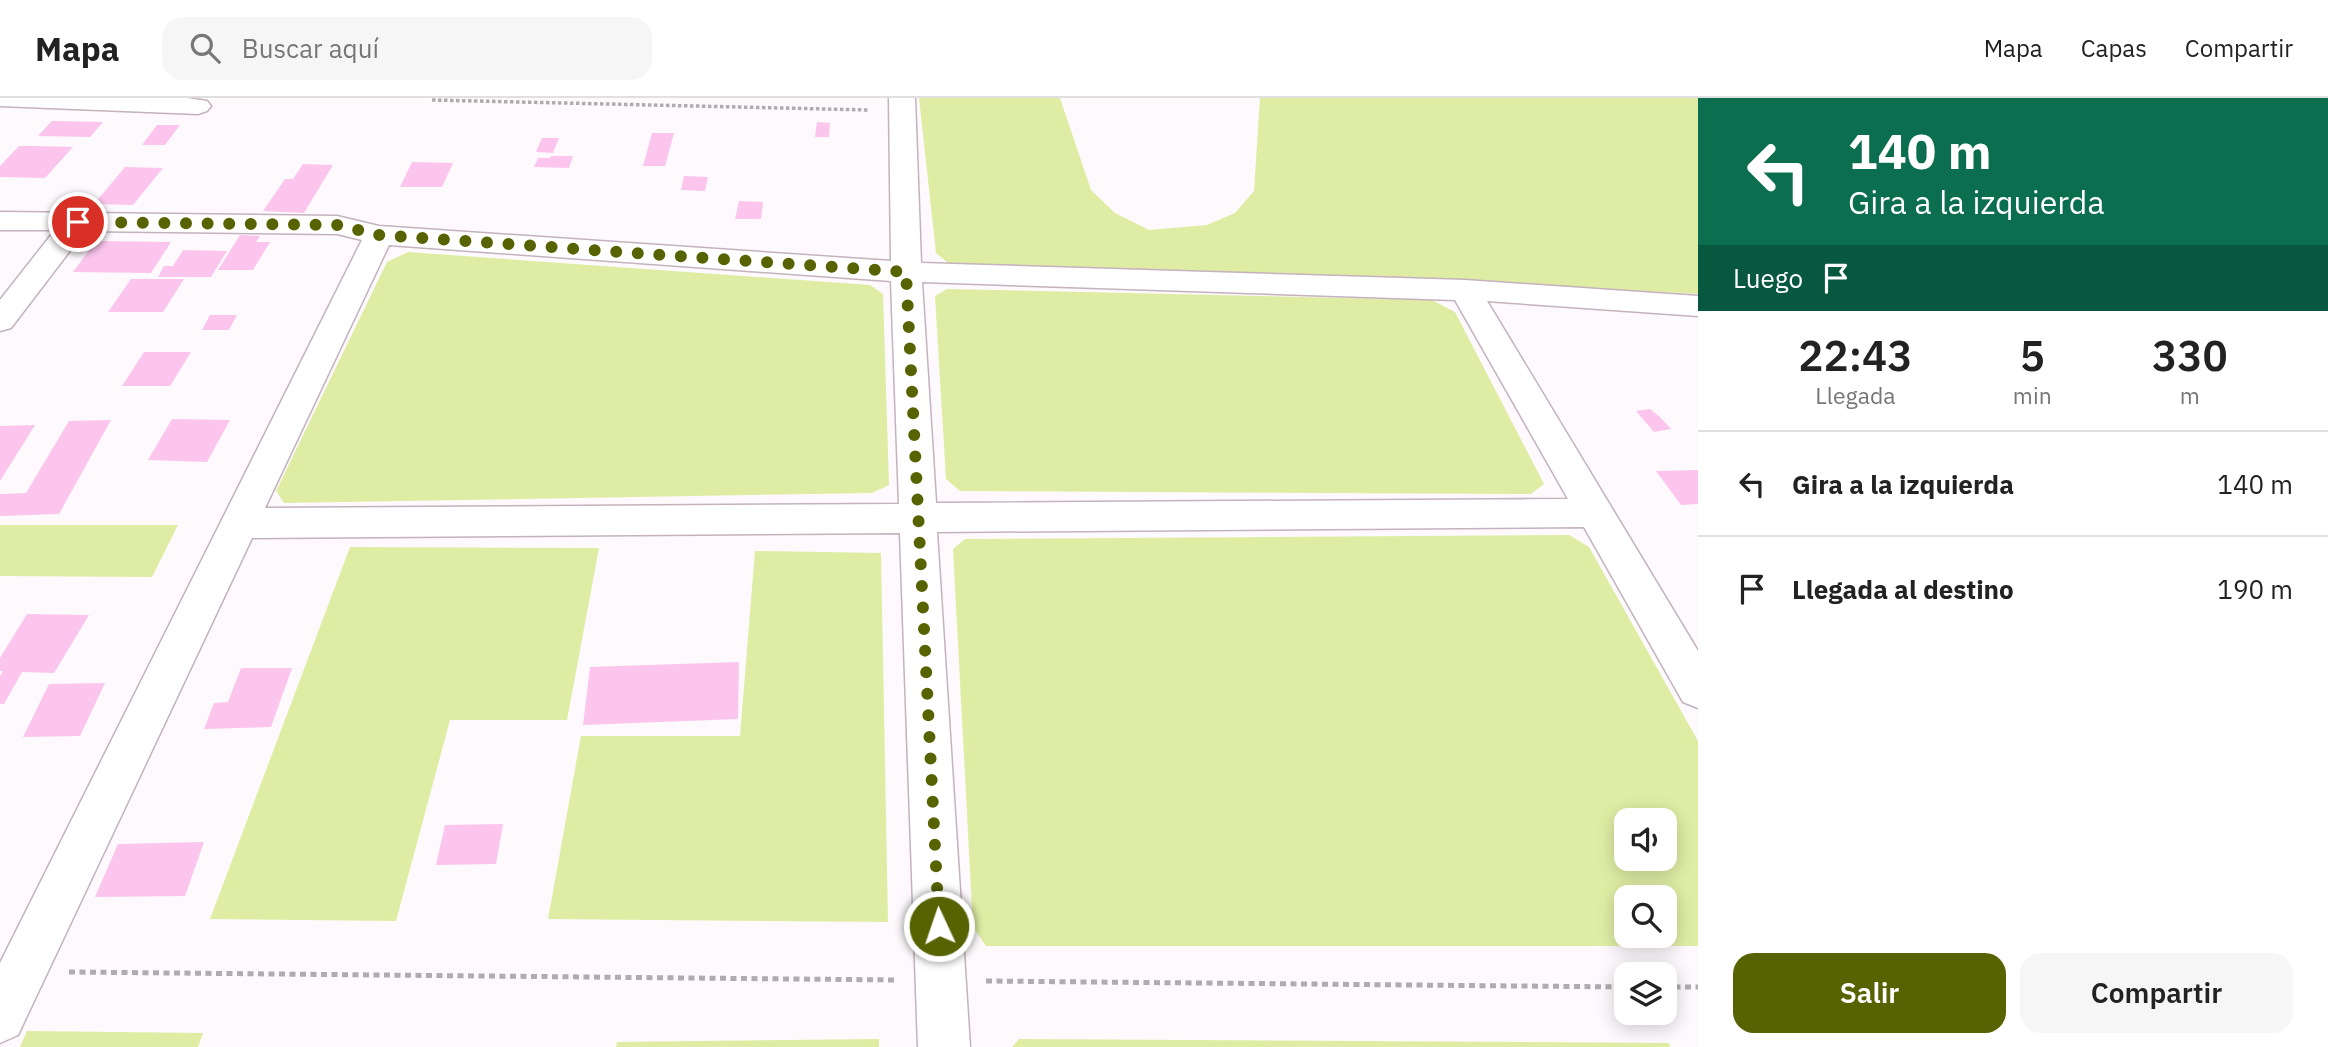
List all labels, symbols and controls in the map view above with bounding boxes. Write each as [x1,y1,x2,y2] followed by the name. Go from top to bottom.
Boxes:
[162,17,652,80] search box
[35,27,120,70] text: Mapa
[186,29,224,67] icon: search
[242,31,379,65] text: Buscar aquí
[1984,32,2043,64] text: Mapa
[2081,32,2147,64] text: Capas
[2185,32,2293,64] text: Compartir
[1848,119,1992,182] text: 140 m
[1733,126,1824,217] icon: left
[1848,181,2105,223] text: Gira a la izquierda
[48,192,108,252] pin
[59,203,97,241] icon: arrive
[1817,259,1855,297] icon: arrive
[1733,261,1803,295] text: Luego
[1798,328,1913,383] text: 22:43
[2020,328,2045,383] text: 5
[2152,328,2228,383] text: 330
[1815,380,1896,410] text: Llegada
[2013,380,2052,410] text: min
[2180,380,2200,410] text: m
[1733,465,1771,503] icon: left
[1792,467,2014,501] text: Gira a la izquierda
[2217,467,2293,501] text: 140 m
[1733,570,1771,608] icon: arrive
[1792,572,2014,606] text: Llegada al destino
[2217,572,2293,606] text: 190 m
[1614,808,1677,1025] map controls
[1614,808,1677,871] button: sound
[1614,885,1677,948] button: search
[902,889,976,963] position arrow
[1733,953,2006,1033] button: Salir
[2020,953,2293,1033] button: Compartir
[1614,962,1677,1025] button: layers

